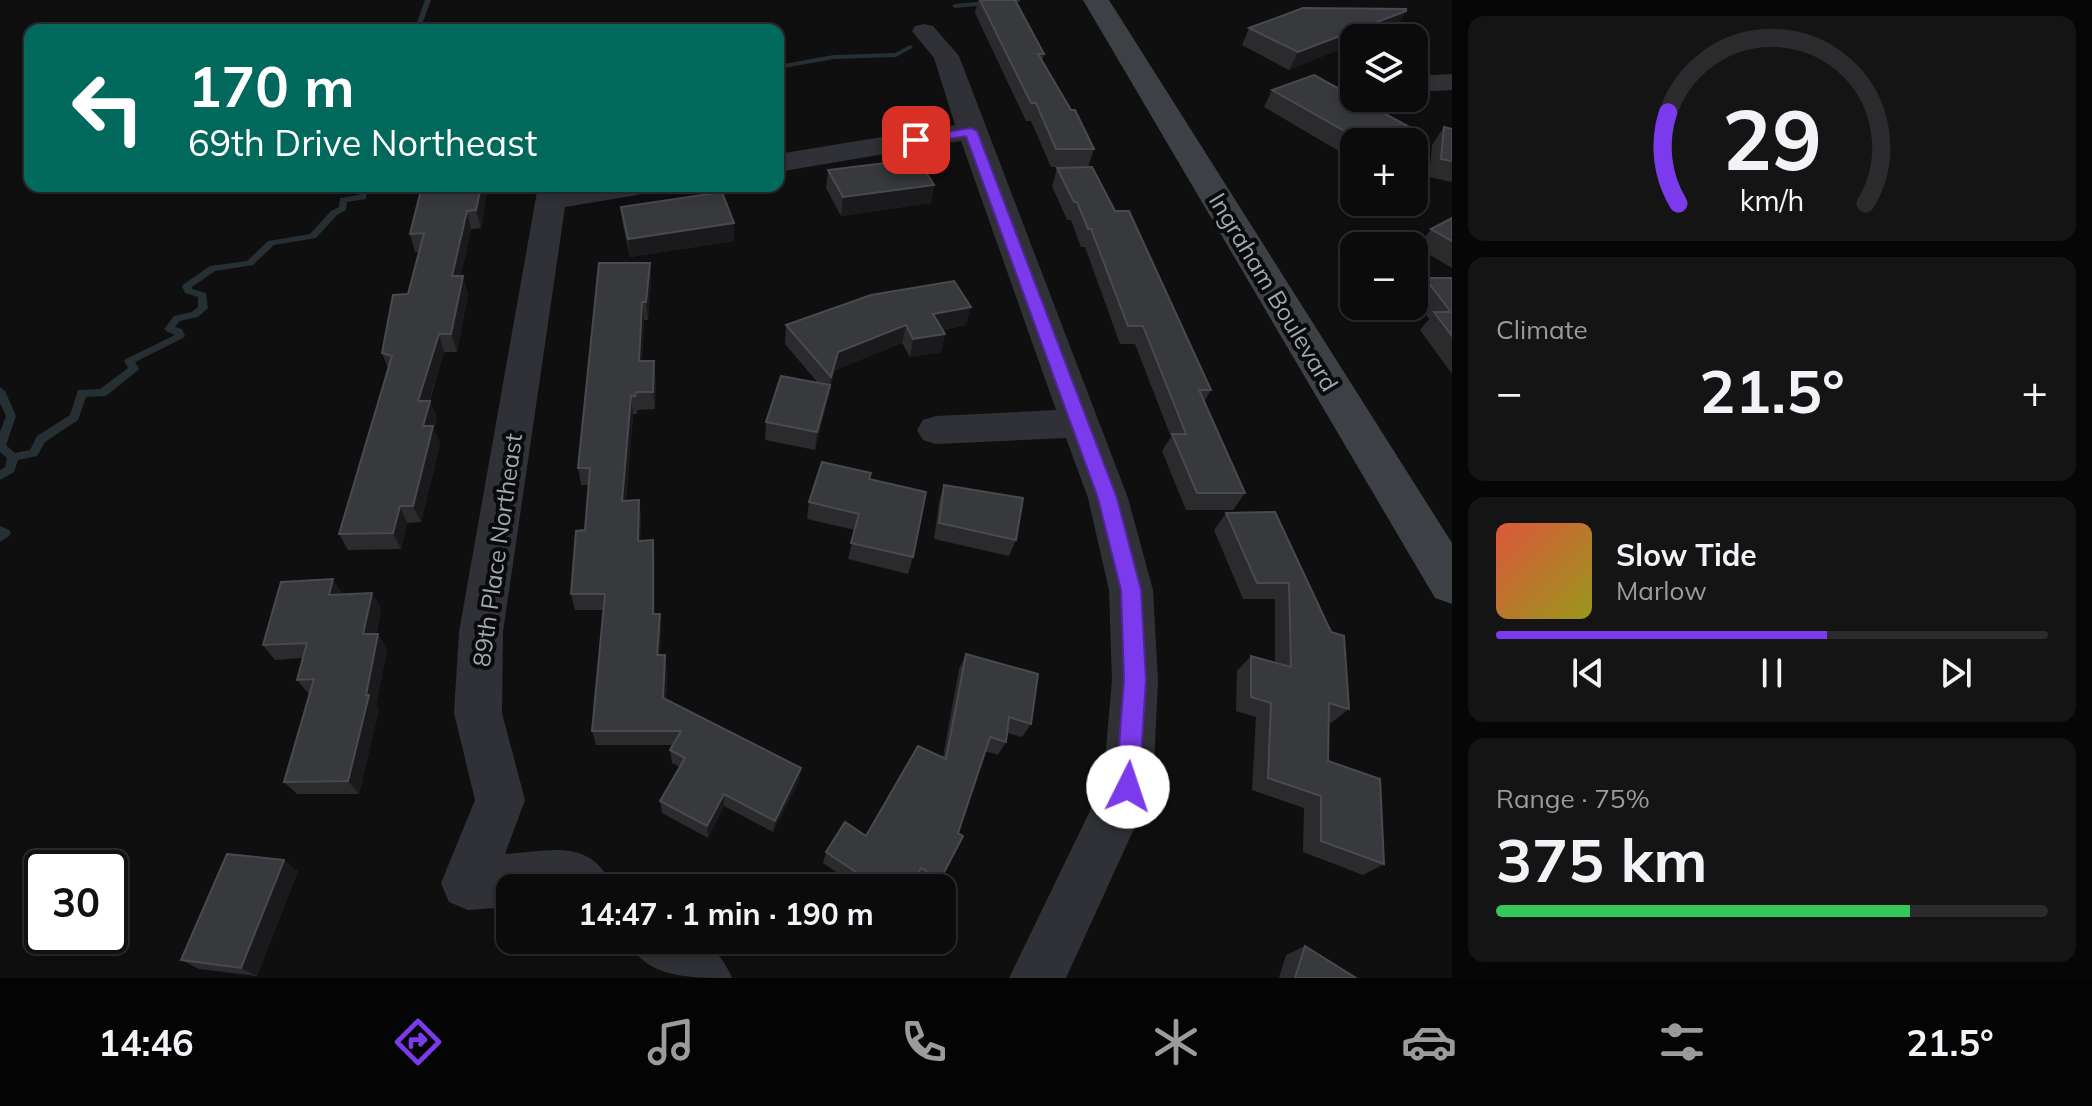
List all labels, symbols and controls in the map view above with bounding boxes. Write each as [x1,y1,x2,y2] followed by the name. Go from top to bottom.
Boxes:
[1340,24,1428,320] map controls
[1340,24,1428,112] button: layers
[188,51,355,121] text: 170 m
[56,56,160,160] icon: left
[1722,86,1822,191] text: 29
[882,106,950,174] pin
[894,118,938,162] icon: arrive
[188,120,537,165] text: 69th Drive Northeast
[1340,128,1428,216] button: +
[1740,182,1804,218] text: km/h
[1203,187,1345,397] street label: Ingraham Boulevard
[1340,232,1428,320] button: −
[1496,313,1588,346] text: Climate
[1699,353,1845,428] text: 21.5°
[1496,364,1522,419] text: −
[2022,364,2048,419] text: +
[466,431,528,669] street label: 89th Place Northeast
[1616,536,1757,574] text: Slow Tide
[1616,574,1707,607] text: Marlow
[1566,651,1610,695] icon: previous
[1750,651,1794,695] icon: pause
[1934,651,1978,695] icon: next
[1086,745,1170,829] position arrow
[1496,782,1650,815] text: Range · 75%
[1496,822,1708,897] text: 375 km
[24,850,128,954] speed limit sign: 30
[578,895,874,933] text: 14:47 · 1 min · 190 m
[390,1014,446,1070] icon: directions
[643,1014,699,1070] icon: music
[896,1014,952,1070] icon: phone
[1148,1014,1204,1070] icon: climate
[1401,1014,1457,1070] icon: car
[1654,1014,1710,1070] icon: filters
[98,1020,194,1065] text: 14:46
[1906,1020,1994,1065] text: 21.5°

